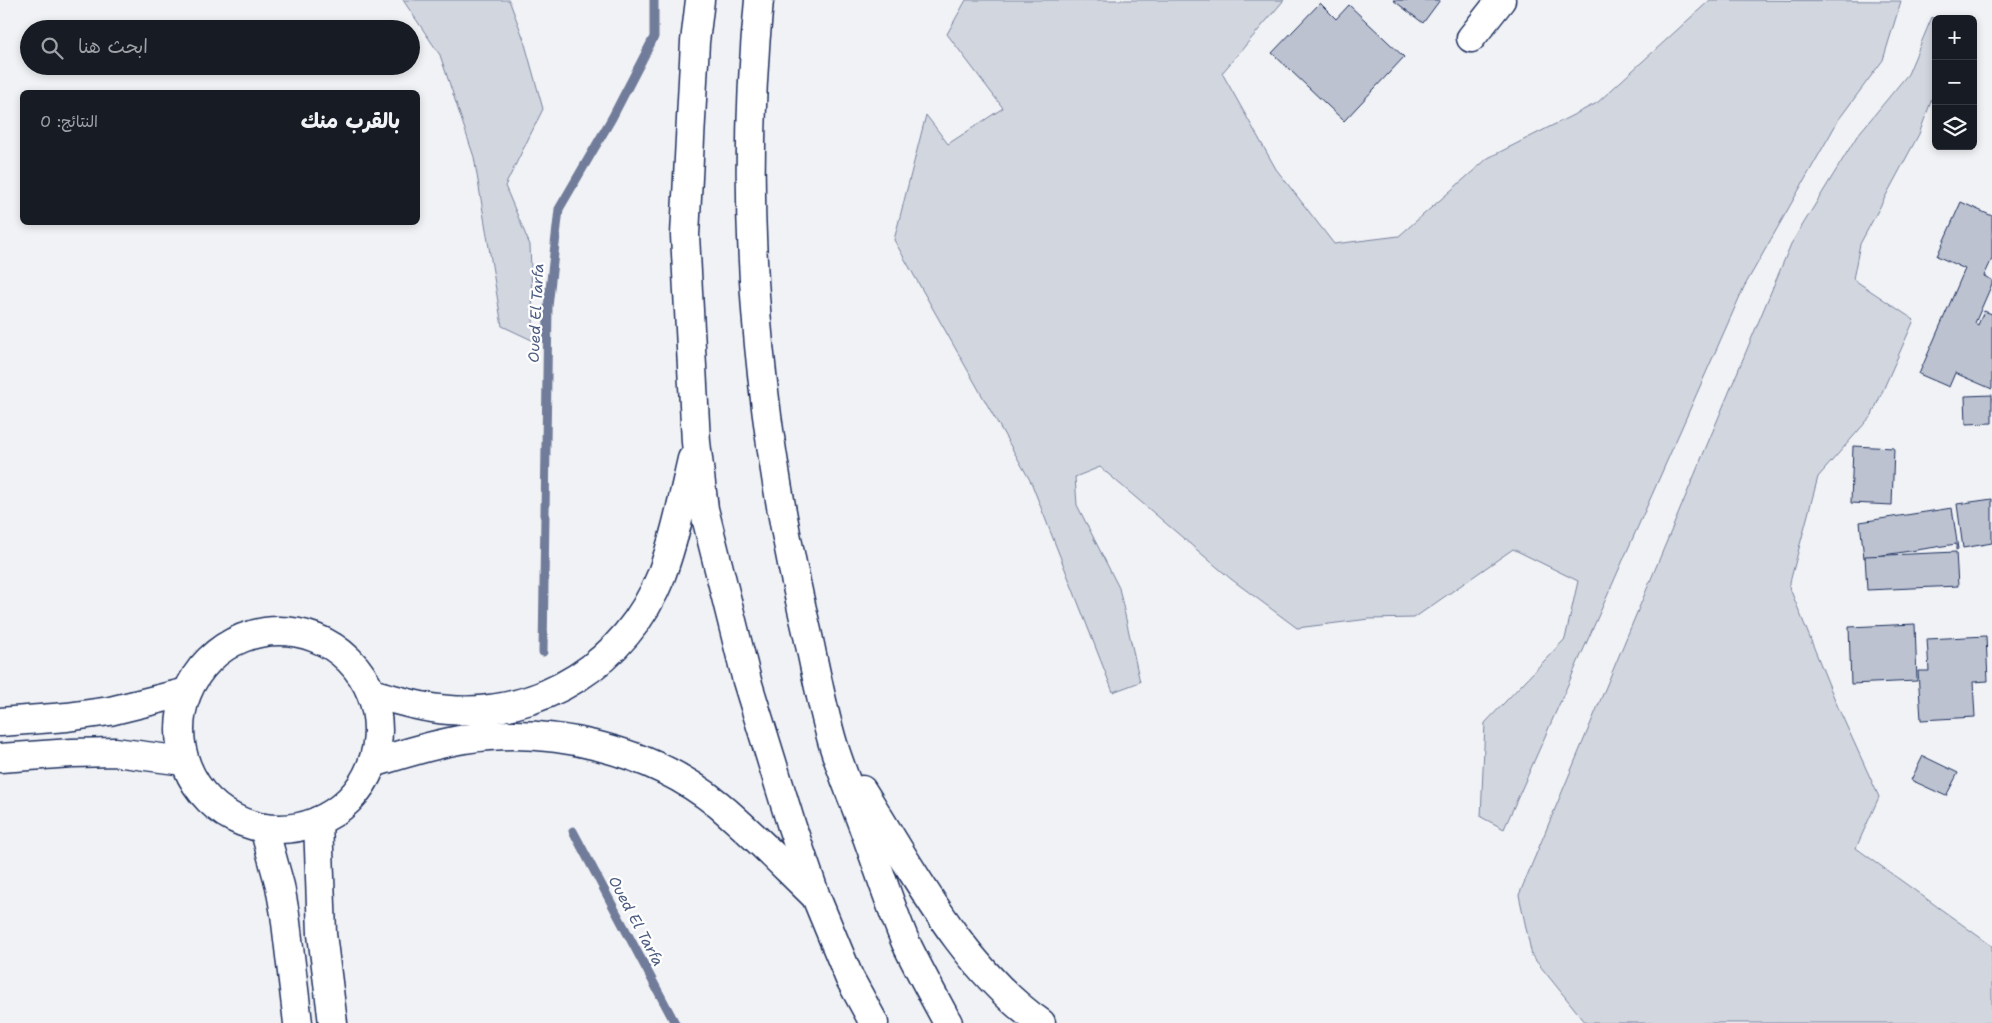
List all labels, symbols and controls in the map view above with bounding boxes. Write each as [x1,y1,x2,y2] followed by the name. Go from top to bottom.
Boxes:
[1932,15,1977,150] map controls
[1932,15,1977,60] button: +
[20,20,420,75] search box
[38,34,66,62] icon: search
[78,34,148,59] text: ابحث هنا
[1932,60,1977,105] button: −
[1932,105,1977,150] button: layers
[301,107,400,135] text: بالقرب منك
[40,111,98,132] text: النتائج: 0
[523,263,549,363] water label: Oued El Tarfa
[604,872,668,970] water label: Oued El Tarfa

